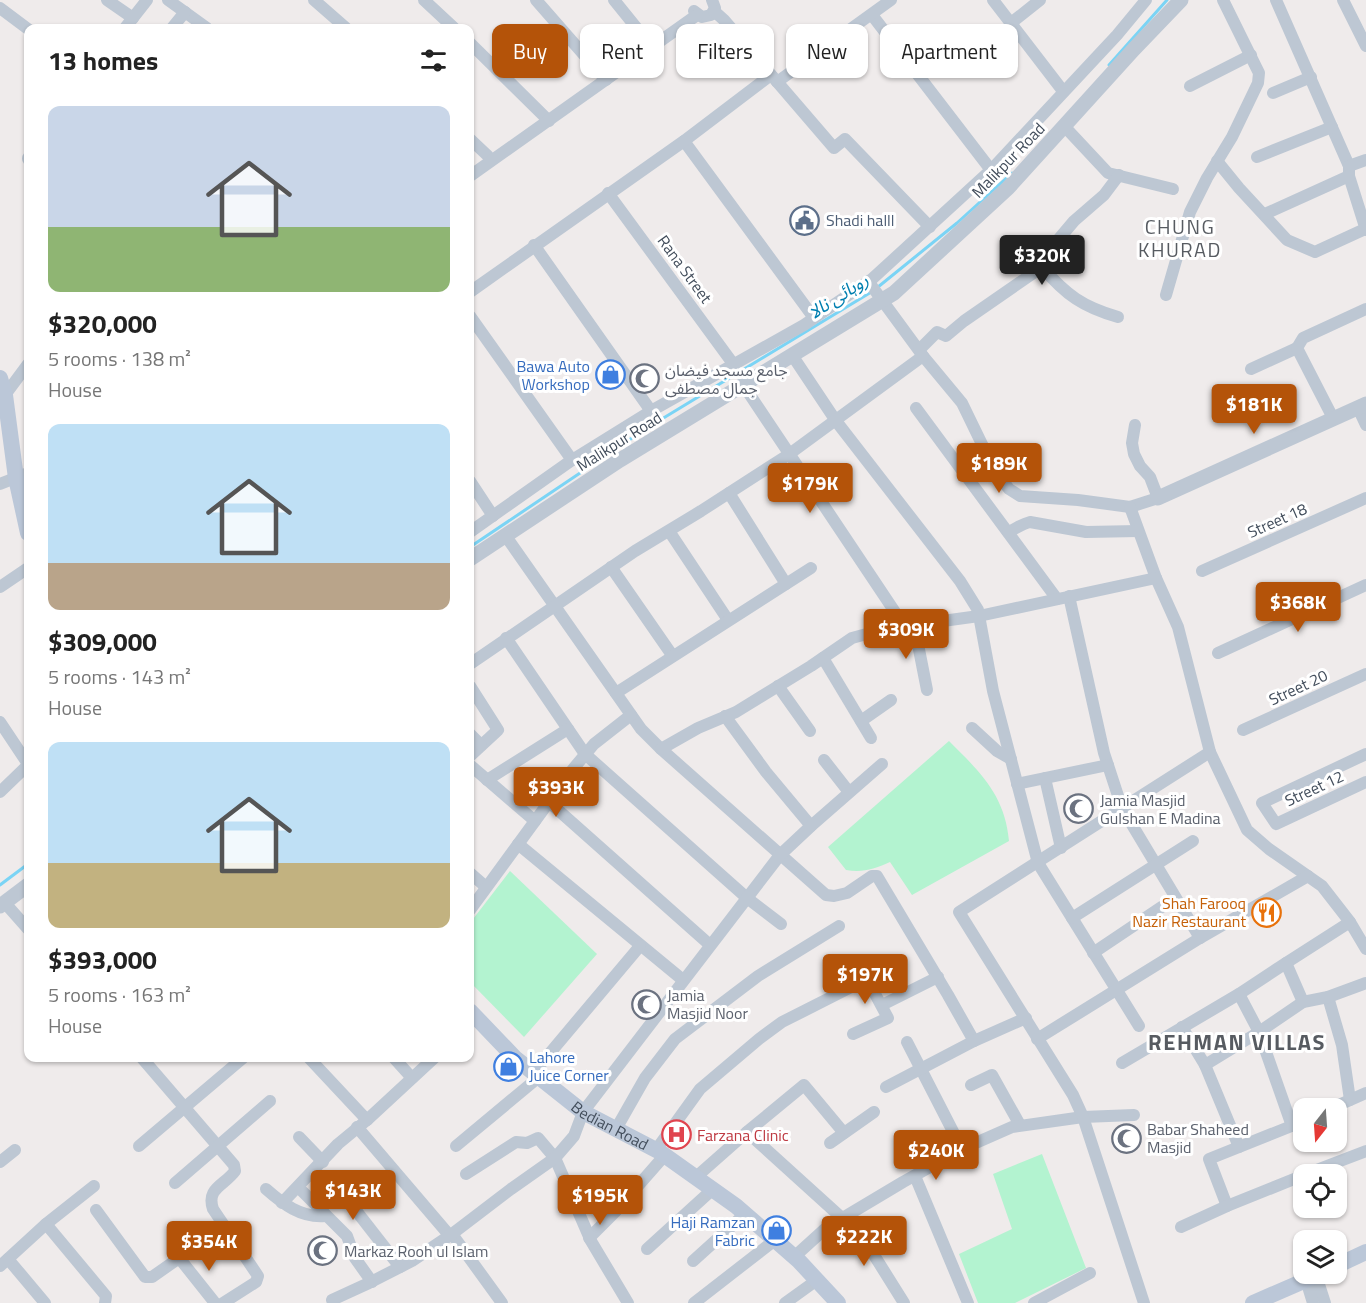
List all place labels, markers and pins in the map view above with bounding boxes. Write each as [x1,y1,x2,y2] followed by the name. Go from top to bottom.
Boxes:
[789,204,821,236] public building icon: Shadi halll
[826,208,894,232] place label: Shadi halll
[1000,235,1084,286] pin: $320K
[516,354,590,396] place label: Bawa Auto Workshop
[665,358,788,400] place label: جامع مسجد فیضان جمال مصطفی
[595,359,627,391] shop icon: Bawa Auto Workshop
[628,363,660,395] mosque icon: جامع مسجد فیضان جمال مصطفی
[1212,384,1296,435] pin: $181K
[957,443,1041,494] pin: $189K
[768,463,852,514] pin: $179K
[1256,582,1340,633] pin: $368K
[864,609,948,660] pin: $309K
[514,767,598,818] pin: $393K
[1100,788,1221,830] place label: Jamia Masjid Gulshan E Madina
[1063,793,1095,825] mosque icon: Jamia Masjid Gulshan E Madina
[1132,891,1246,933] place label: Shah Farooq Nazir Restaurant
[1251,896,1283,928] restaurant icon: Shah Farooq Nazir Restaurant
[823,954,907,1005] pin: $197K
[667,983,749,1025] place label: Jamia Masjid Noor
[630,988,662,1020] mosque icon: Jamia Masjid Noor
[529,1045,609,1087] place label: Lahore Juice Corner
[492,1050,524,1082] shop icon: Lahore Juice Corner
[1147,1117,1249,1159] place label: Babar Shaheed Masjid
[660,1119,692,1151] hospital icon: Farzana Clinic
[1110,1122,1142,1154] mosque icon: Babar Shaheed Masjid
[697,1123,789,1147] place label: Farzana Clinic
[894,1130,978,1181] pin: $240K
[311,1170,395,1221] pin: $143K
[558,1175,642,1226] pin: $195K
[671,1210,755,1252] place label: Haji Ramzan Fabric
[760,1215,792,1247] shop icon: Haji Ramzan Fabric
[822,1216,906,1267] pin: $222K
[167,1221,251,1272] pin: $354K
[307,1235,339,1267] mosque icon: Markaz Rooh ul Islam
[344,1239,488,1263] place label: Markaz Rooh ul Islam

